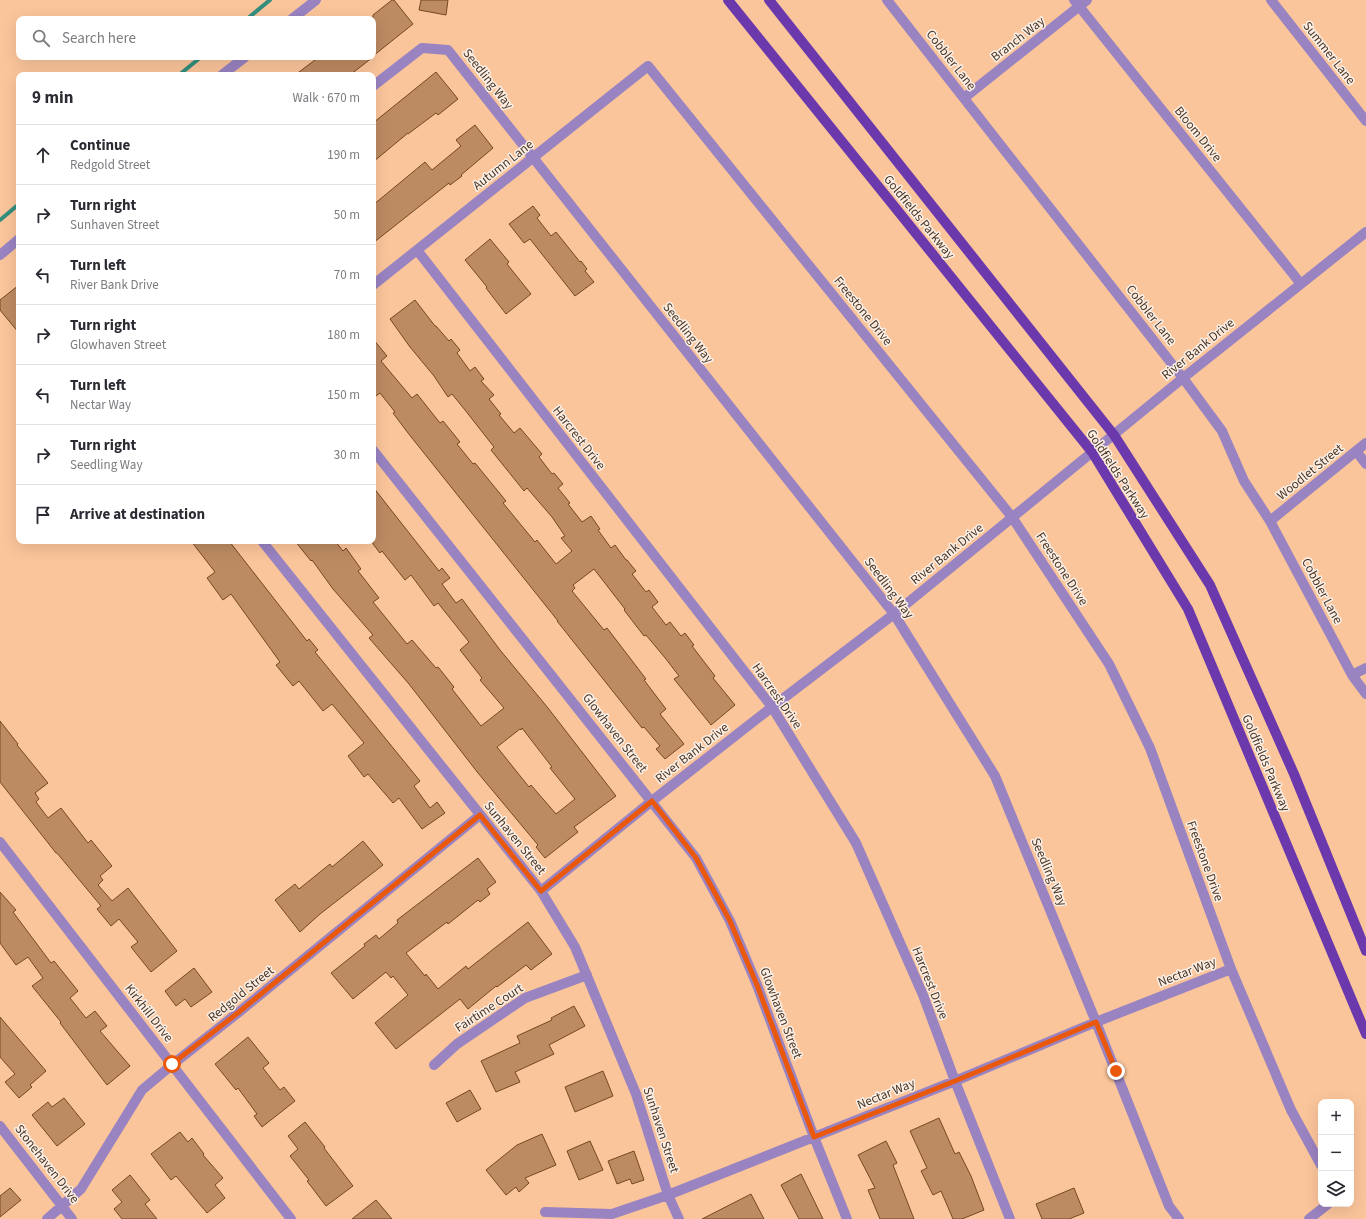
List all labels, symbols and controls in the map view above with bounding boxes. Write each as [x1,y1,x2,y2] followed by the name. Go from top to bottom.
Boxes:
[987,12,1049,66] street label: Branch Way
[16,16,376,60] search box
[1299,18,1359,88] street label: Summer Lane
[922,26,980,94] street label: Cobbler Lane
[30,27,52,49] icon: search
[62,28,136,49] text: Search here
[459,45,517,113] street label: Seedling Way
[32,86,73,110] text: 9 min
[292,89,360,107] text: Walk · 670 m
[1170,102,1226,166] street label: Bloom Drive
[70,135,130,156] text: Continue
[469,136,537,194] street label: Autumn Lane
[32,144,54,166] icon: ahead
[327,146,360,164] text: 190 m
[70,156,150,174] text: Redgold Street
[879,171,959,263] street label: Goldfields Parkway
[70,195,136,216] text: Turn right
[32,204,54,226] icon: right
[334,206,360,224] text: 50 m
[70,216,160,234] text: Sunhaven Street
[70,255,126,276] text: Turn left
[32,264,54,286] icon: left
[334,266,360,284] text: 70 m
[830,273,896,349] street label: Freestone Drive
[70,276,159,294] text: River Bank Drive
[1122,281,1180,349] street label: Cobbler Lane
[659,299,717,367] street label: Seedling Way
[1158,314,1238,384] street label: River Bank Drive
[70,315,136,336] text: Turn right
[32,324,54,346] icon: right
[327,326,360,344] text: 180 m
[70,336,166,354] text: Glowhaven Street
[70,375,126,396] text: Turn left
[32,384,54,406] icon: left
[327,386,360,404] text: 150 m
[70,396,131,414] text: Nectar Way
[548,402,610,474] street label: Harcrest Drive
[1082,426,1154,522] street label: Goldfields Parkway
[70,435,136,456] text: Turn right
[1273,439,1347,504] street label: Woodlet Street
[32,444,54,466] icon: right
[334,446,360,464] text: 30 m
[70,456,142,474] text: Seedling Way
[32,504,54,526] icon: arrive
[70,504,205,525] text: Arrive at destination
[907,519,987,589] street label: River Bank Drive
[1032,529,1092,609] street label: Freestone Drive
[860,554,918,622] street label: Seedling Way
[1297,555,1347,627] street label: Cobbler Lane
[748,659,806,733] street label: Harcrest Drive
[578,690,652,777] street label: Glowhaven Street
[1237,712,1295,814] street label: Goldfields Parkway
[652,719,732,787] street label: River Bank Drive
[480,798,551,879] street label: Sunhaven Street
[1182,818,1228,904] street label: Freestone Drive
[1027,835,1071,909] street label: Seedling Way
[907,944,953,1022] street label: Harcrest Drive
[1155,953,1219,991] street label: Nectar Way
[204,961,278,1026] street label: Redgold Street
[755,965,807,1062] street label: Glowhaven Street
[451,979,527,1037] street label: Fairtime Court
[121,980,177,1046] street label: Kirkhill Drive
[163,1055,181,1073] route start
[1107,1062,1125,1080] route end
[854,1074,918,1114] street label: Nectar Way
[639,1085,684,1176] street label: Sunhaven Street
[1318,1099,1354,1207] map controls
[1318,1099,1354,1135] button: +
[11,1121,83,1207] street label: Stonehaven Drive
[1318,1135,1354,1171] button: −
[1318,1171,1354,1207] button: layers

